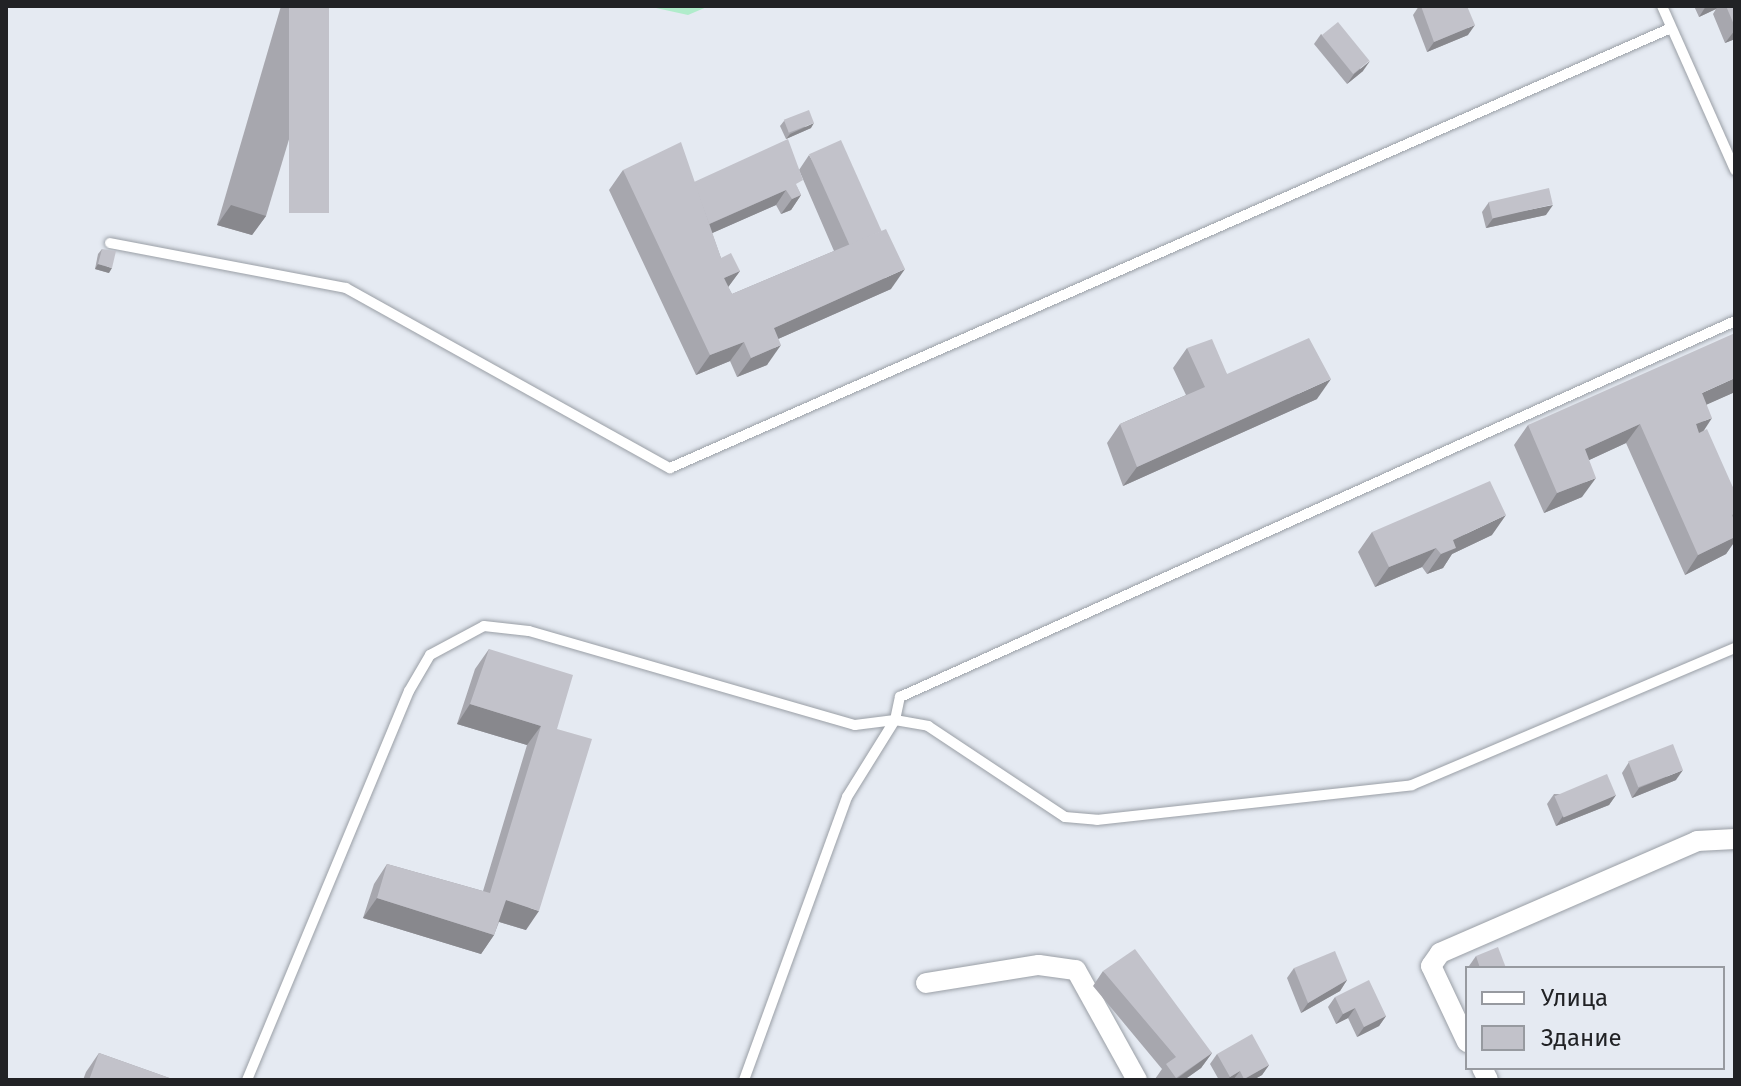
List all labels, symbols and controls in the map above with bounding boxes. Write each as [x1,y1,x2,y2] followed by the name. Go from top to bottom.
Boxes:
[1465,966,1725,1070] legend
[1541,984,1608,1012] text: Улица
[1541,1024,1622,1052] text: Здание

